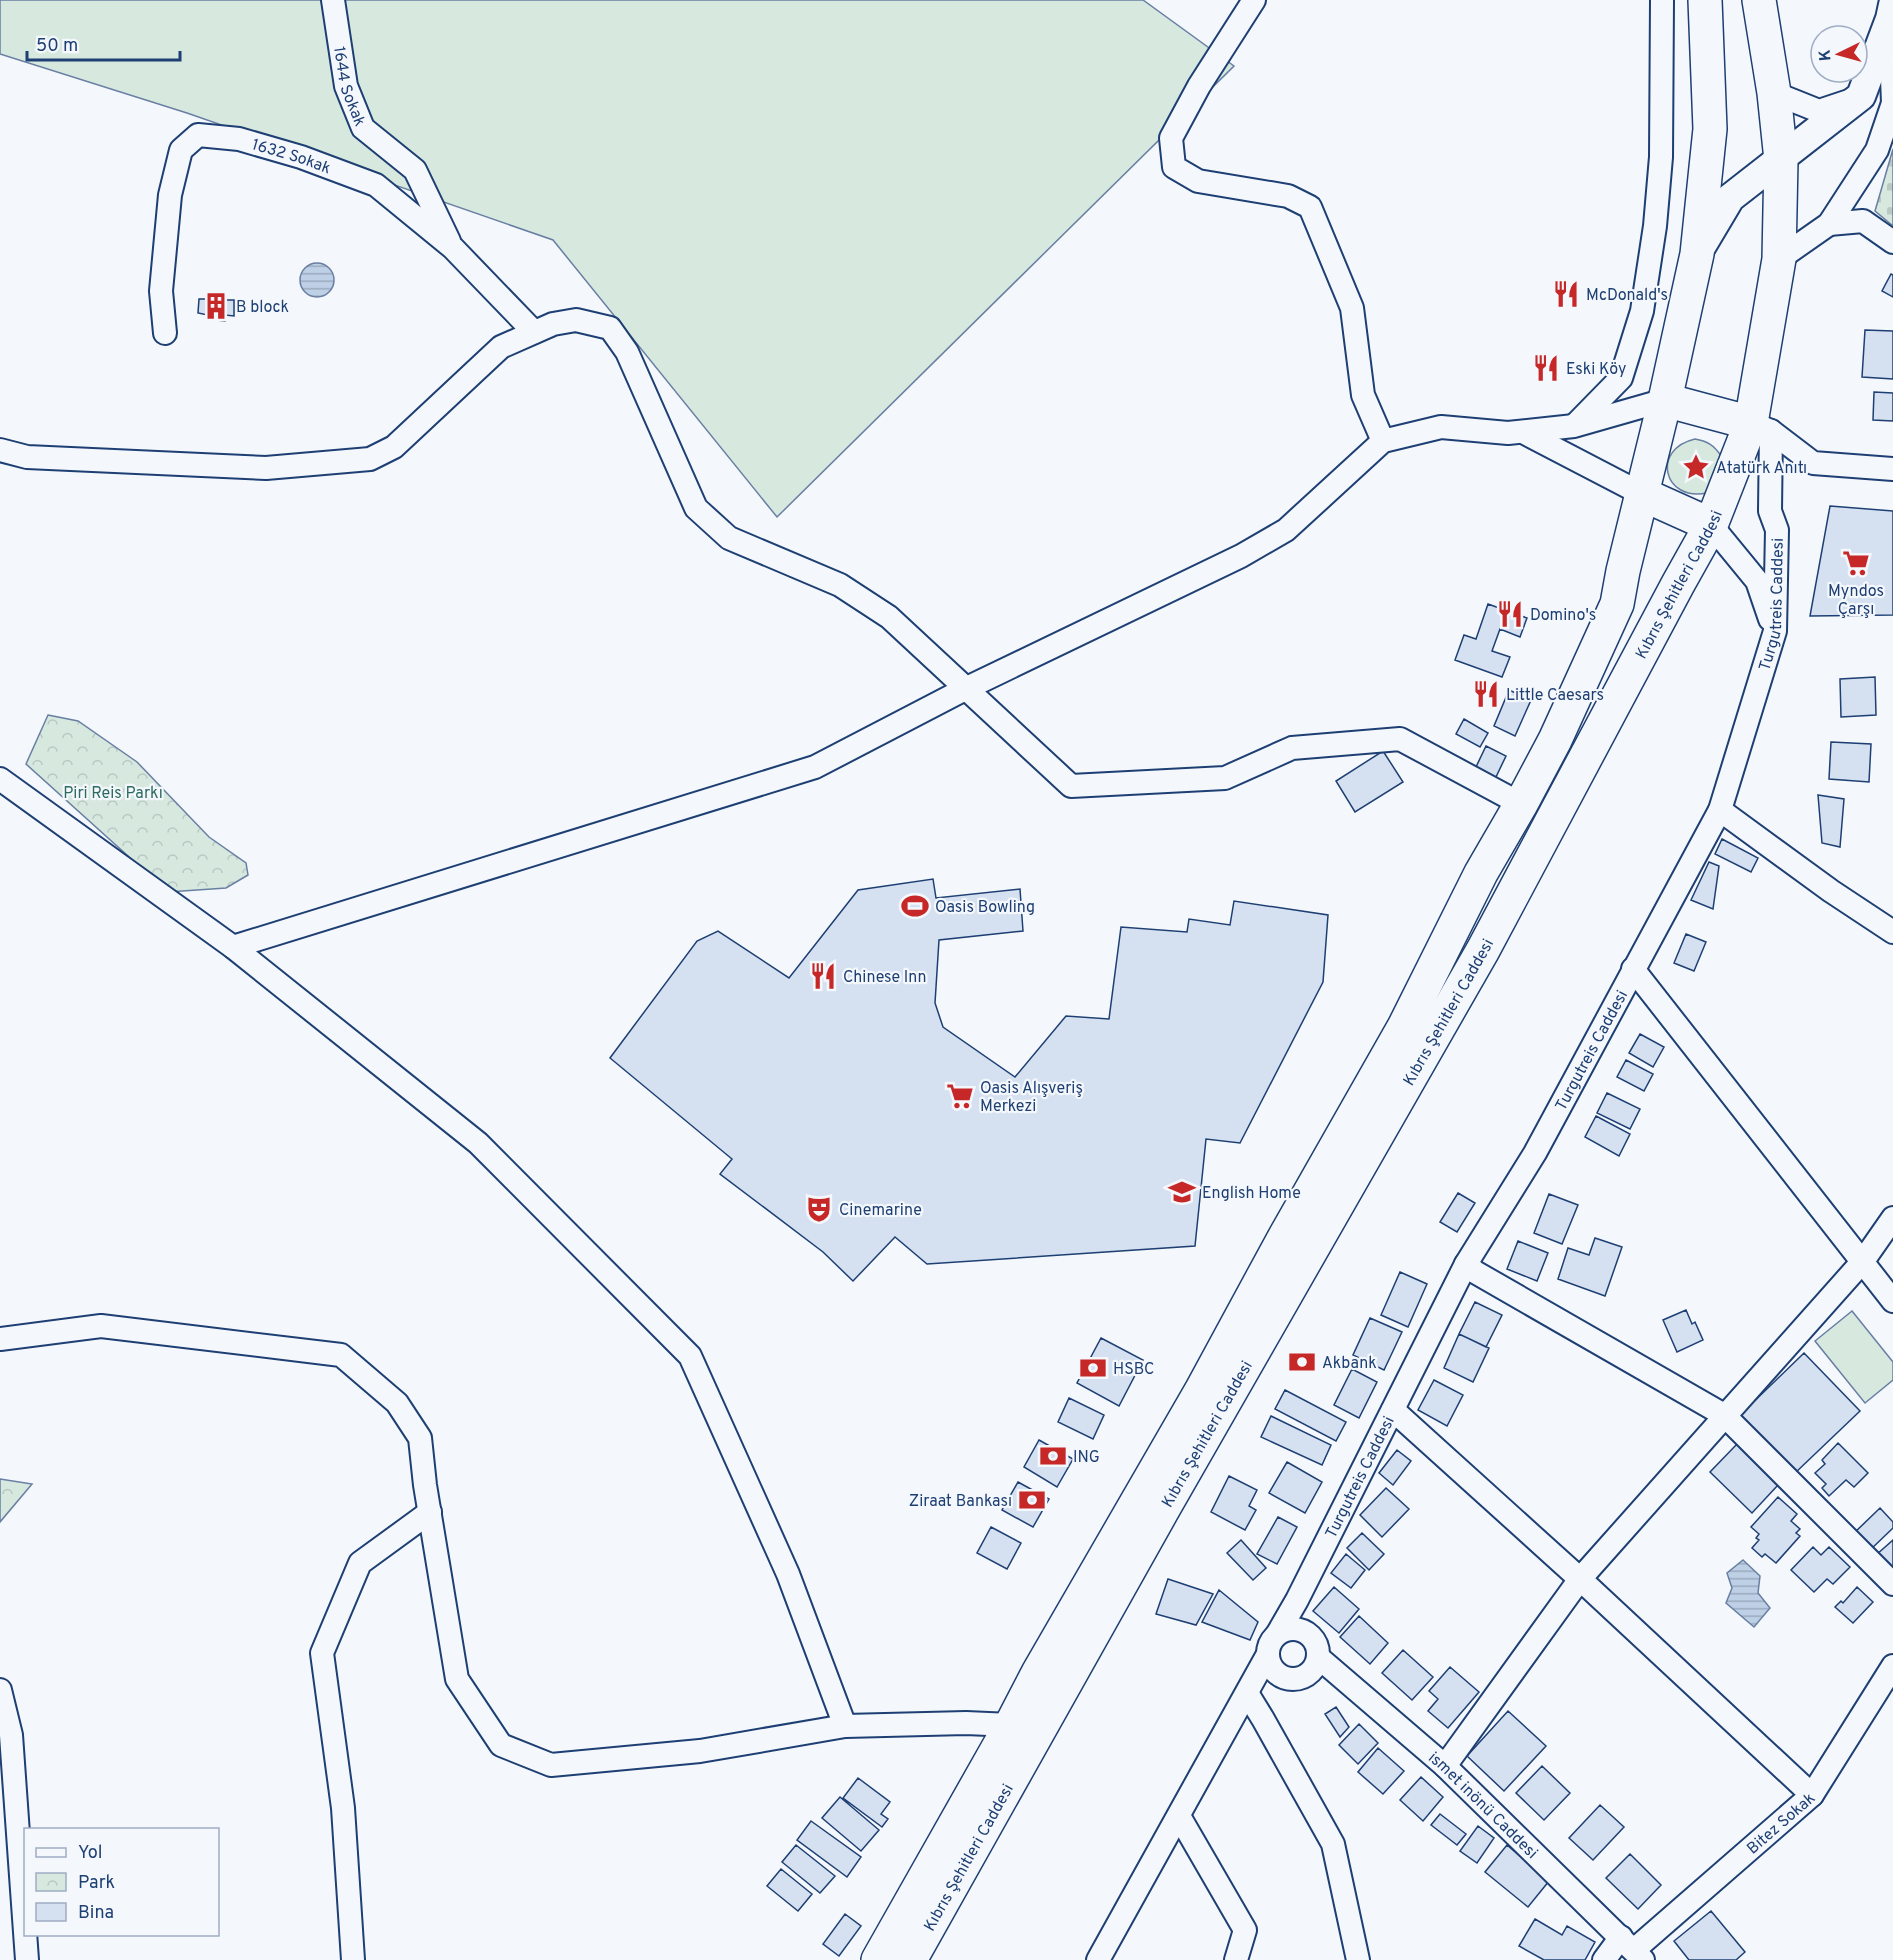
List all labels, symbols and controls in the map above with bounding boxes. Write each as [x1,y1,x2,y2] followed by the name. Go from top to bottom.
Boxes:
[27,24,180,62] scale bar
[1809,24,1869,84] north arrow
[36,35,78,58] text: 50 m
[328,45,369,130] street label: 1644 Sokak
[1816,49,1837,62] text: K
[249,135,333,179] street label: 1632 Sokak
[1551,279,1581,309] restaurant icon: McDonald's
[1586,286,1668,306] place label: McDonald's
[201,291,231,321] building icon: B block
[236,298,289,318] place label: B block
[1531,353,1561,383] restaurant icon: Eski Köy
[1566,360,1627,380] place label: Eski Köy
[1681,452,1711,482] place icon: Atatürk Anıtı
[1716,459,1807,479] place label: Atatürk Anıtı
[1632,508,1728,663] street label: Kıbrıs Şehitleri Caddesi
[1755,538,1789,674] street label: Turgutreis Caddesi
[1841,548,1871,578] supermarket icon: Myndos Çarşı
[1828,582,1884,620] place label: Myndos Çarşı
[1495,599,1525,629] restaurant icon: Domino's
[1530,606,1596,626] place label: Domino's
[1471,679,1501,709] restaurant icon: Little Caesars
[1506,686,1604,706] place label: Little Caesars
[63,784,163,804] park label: Piri Reis Parkı
[900,891,930,921] sports icon: Oasis Bowling
[935,898,1035,918] place label: Oasis Bowling
[1399,936,1499,1090] street label: Kıbrıs Şehitleri Caddesi
[808,961,838,991] restaurant icon: Chinese Inn
[843,968,927,988] place label: Chinese Inn
[1552,987,1633,1115] street label: Turgutreis Caddesi
[980,1079,1083,1117] place label: Oasis Alışveriş Merkezi
[945,1081,975,1111] supermarket icon: Oasis Alışveriş Merkezi
[1167,1177,1197,1207] school or university icon: English Home
[1202,1184,1301,1204] place label: English Home
[804,1194,834,1224] theatre icon: Cinemarine
[839,1201,922,1221] place label: Cinemarine
[1287,1347,1317,1377] bank icon: Akbank
[1078,1353,1108,1383] bank icon: HSBC
[1322,1354,1377,1374] place label: Akbank
[1158,1358,1258,1512] street label: Kıbrıs Şehitleri Caddesi
[1113,1360,1154,1380] place label: HSBC
[1322,1413,1400,1542] street label: Turgutreis Caddesi
[1038,1441,1068,1471] bank icon: ING
[1073,1448,1100,1468] place label: ING
[1017,1485,1047,1515] bank icon: Ziraat Bankası
[909,1492,1012,1512] place label: Ziraat Bankası
[1424,1748,1541,1864] street label: ismet inönü Caddesi
[920,1781,1019,1935] street label: Kıbrıs Şehitleri Caddesi
[1743,1789,1820,1859] street label: Bitez Sokak
[24,1828,219,1936] legend
[78,1842,103,1865] text: Yol
[78,1872,115,1895] text: Park
[78,1902,114,1925] text: Bina

